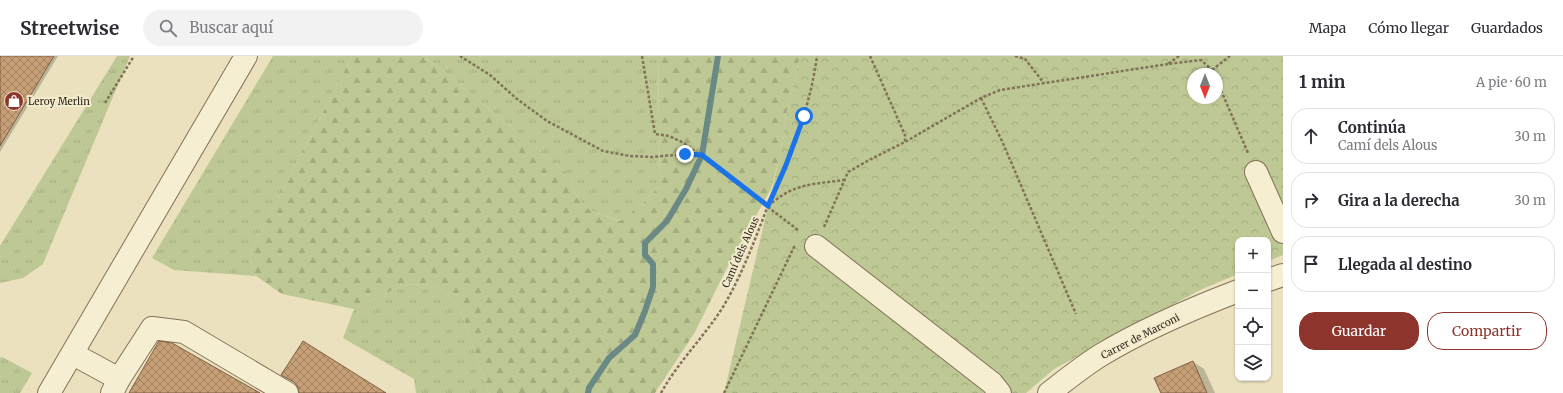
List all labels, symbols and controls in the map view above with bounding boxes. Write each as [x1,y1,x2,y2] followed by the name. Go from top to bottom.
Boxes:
[143,10,423,46] search box
[20,16,119,40] text: Streetwise
[157,17,179,39] icon: search
[189,18,273,37] text: Buscar aquí
[1309,19,1346,37] text: Mapa
[1368,19,1449,37] text: Cómo llegar
[1471,19,1543,37] text: Guardados
[1187,68,1223,104] north arrow
[1299,71,1345,93] text: 1 min
[1476,74,1547,91] text: A pie · 60 m
[3,90,25,112] shop icon: Leroy Merlin
[28,95,90,108] place label: Leroy Merlin
[795,107,813,125] route start
[1338,118,1406,137] text: Continúa
[1300,125,1322,147] icon: ahead
[1514,128,1546,145] text: 30 m
[1338,137,1437,154] text: Camí dels Alous
[676,145,694,163] route end
[1300,189,1322,211] icon: right
[1338,191,1460,210] text: Gira a la derecha
[1514,192,1546,209] text: 30 m
[719,215,762,290] street label: Camí dels Alous
[1235,237,1271,381] map controls
[1235,237,1271,273] button: +
[1300,253,1322,275] icon: arrive
[1338,255,1472,274] text: Llegada al destino
[1235,273,1271,309] button: −
[1235,309,1271,345] button: locate
[1099,311,1182,362] street label: Carrer de Marconi
[1299,312,1419,350] button: Guardar
[1427,312,1547,350] button: Compartir
[1235,345,1271,381] button: layers

